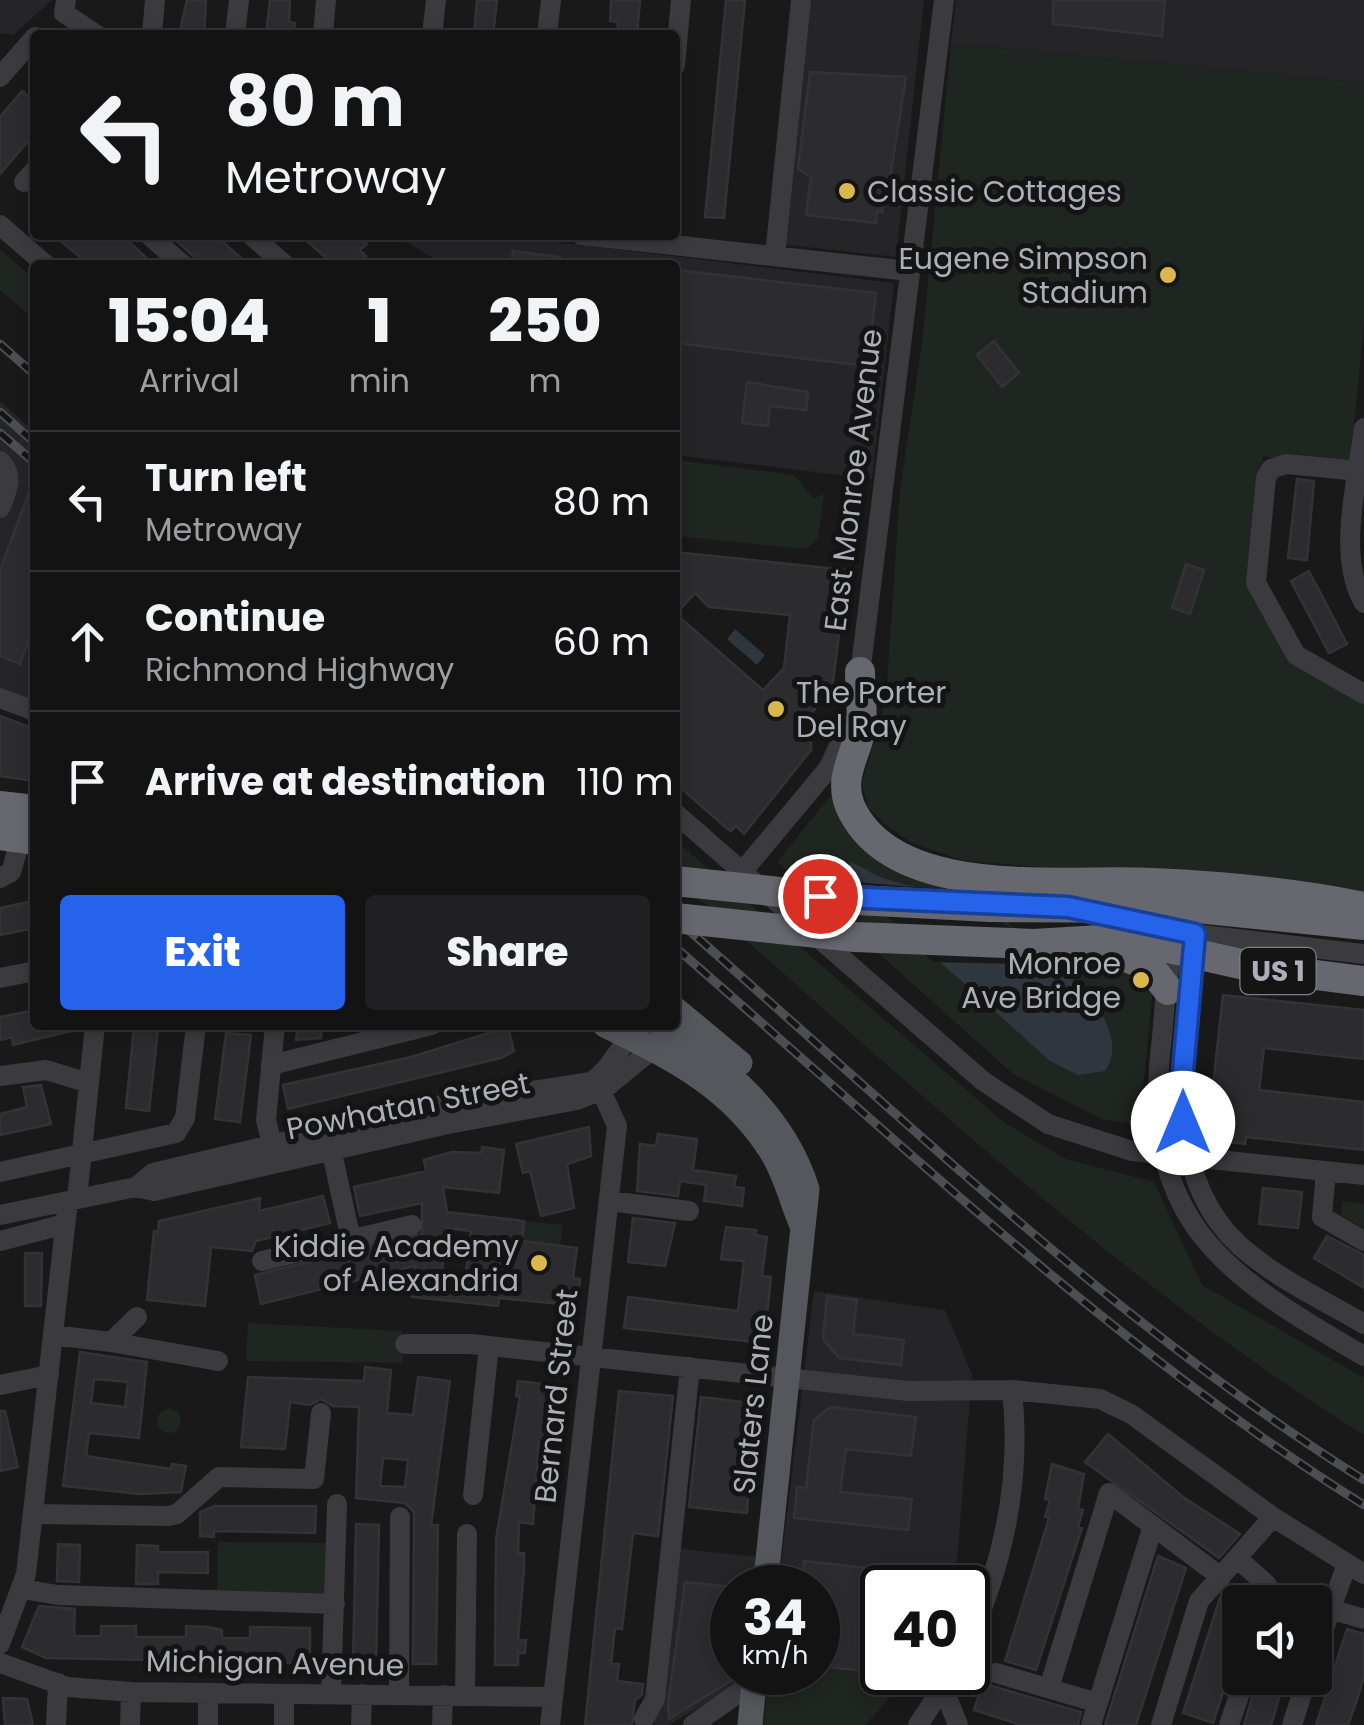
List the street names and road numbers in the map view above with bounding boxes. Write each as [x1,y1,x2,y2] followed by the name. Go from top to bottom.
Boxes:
[813,326,893,634] street label: East Monroe Avenue
[1240,948,1316,994] road number: US 1
[283,1061,533,1151] street label: Powhatan Street
[523,1287,589,1505] street label: Bernard Street
[722,1312,784,1496] street label: Slaters Lane
[145,1639,405,1687] street label: Michigan Avenue

